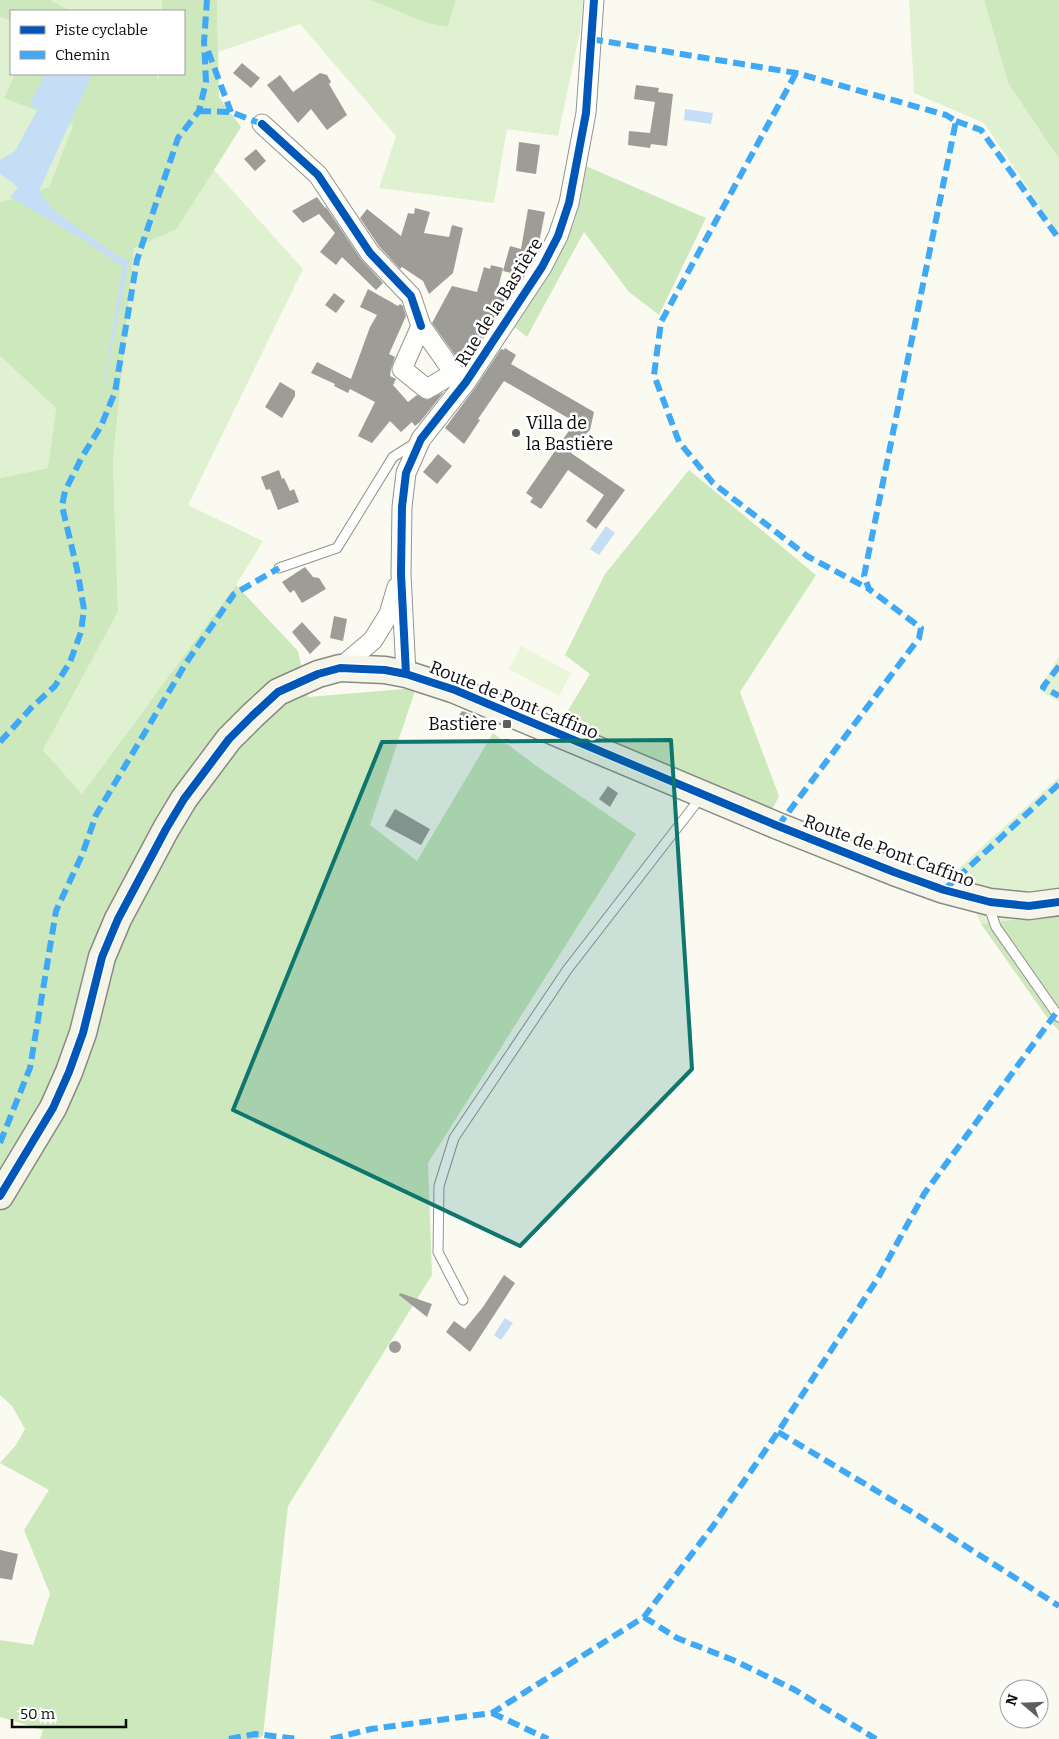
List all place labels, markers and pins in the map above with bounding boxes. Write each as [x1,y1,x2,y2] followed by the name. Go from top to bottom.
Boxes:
[526,412,613,455] place label: Villa de la Bastière
[510,427,522,439] marker: Villa de la Bastière
[428,713,497,735] place label: Bastière
[501,718,513,730] marker: Bastière

